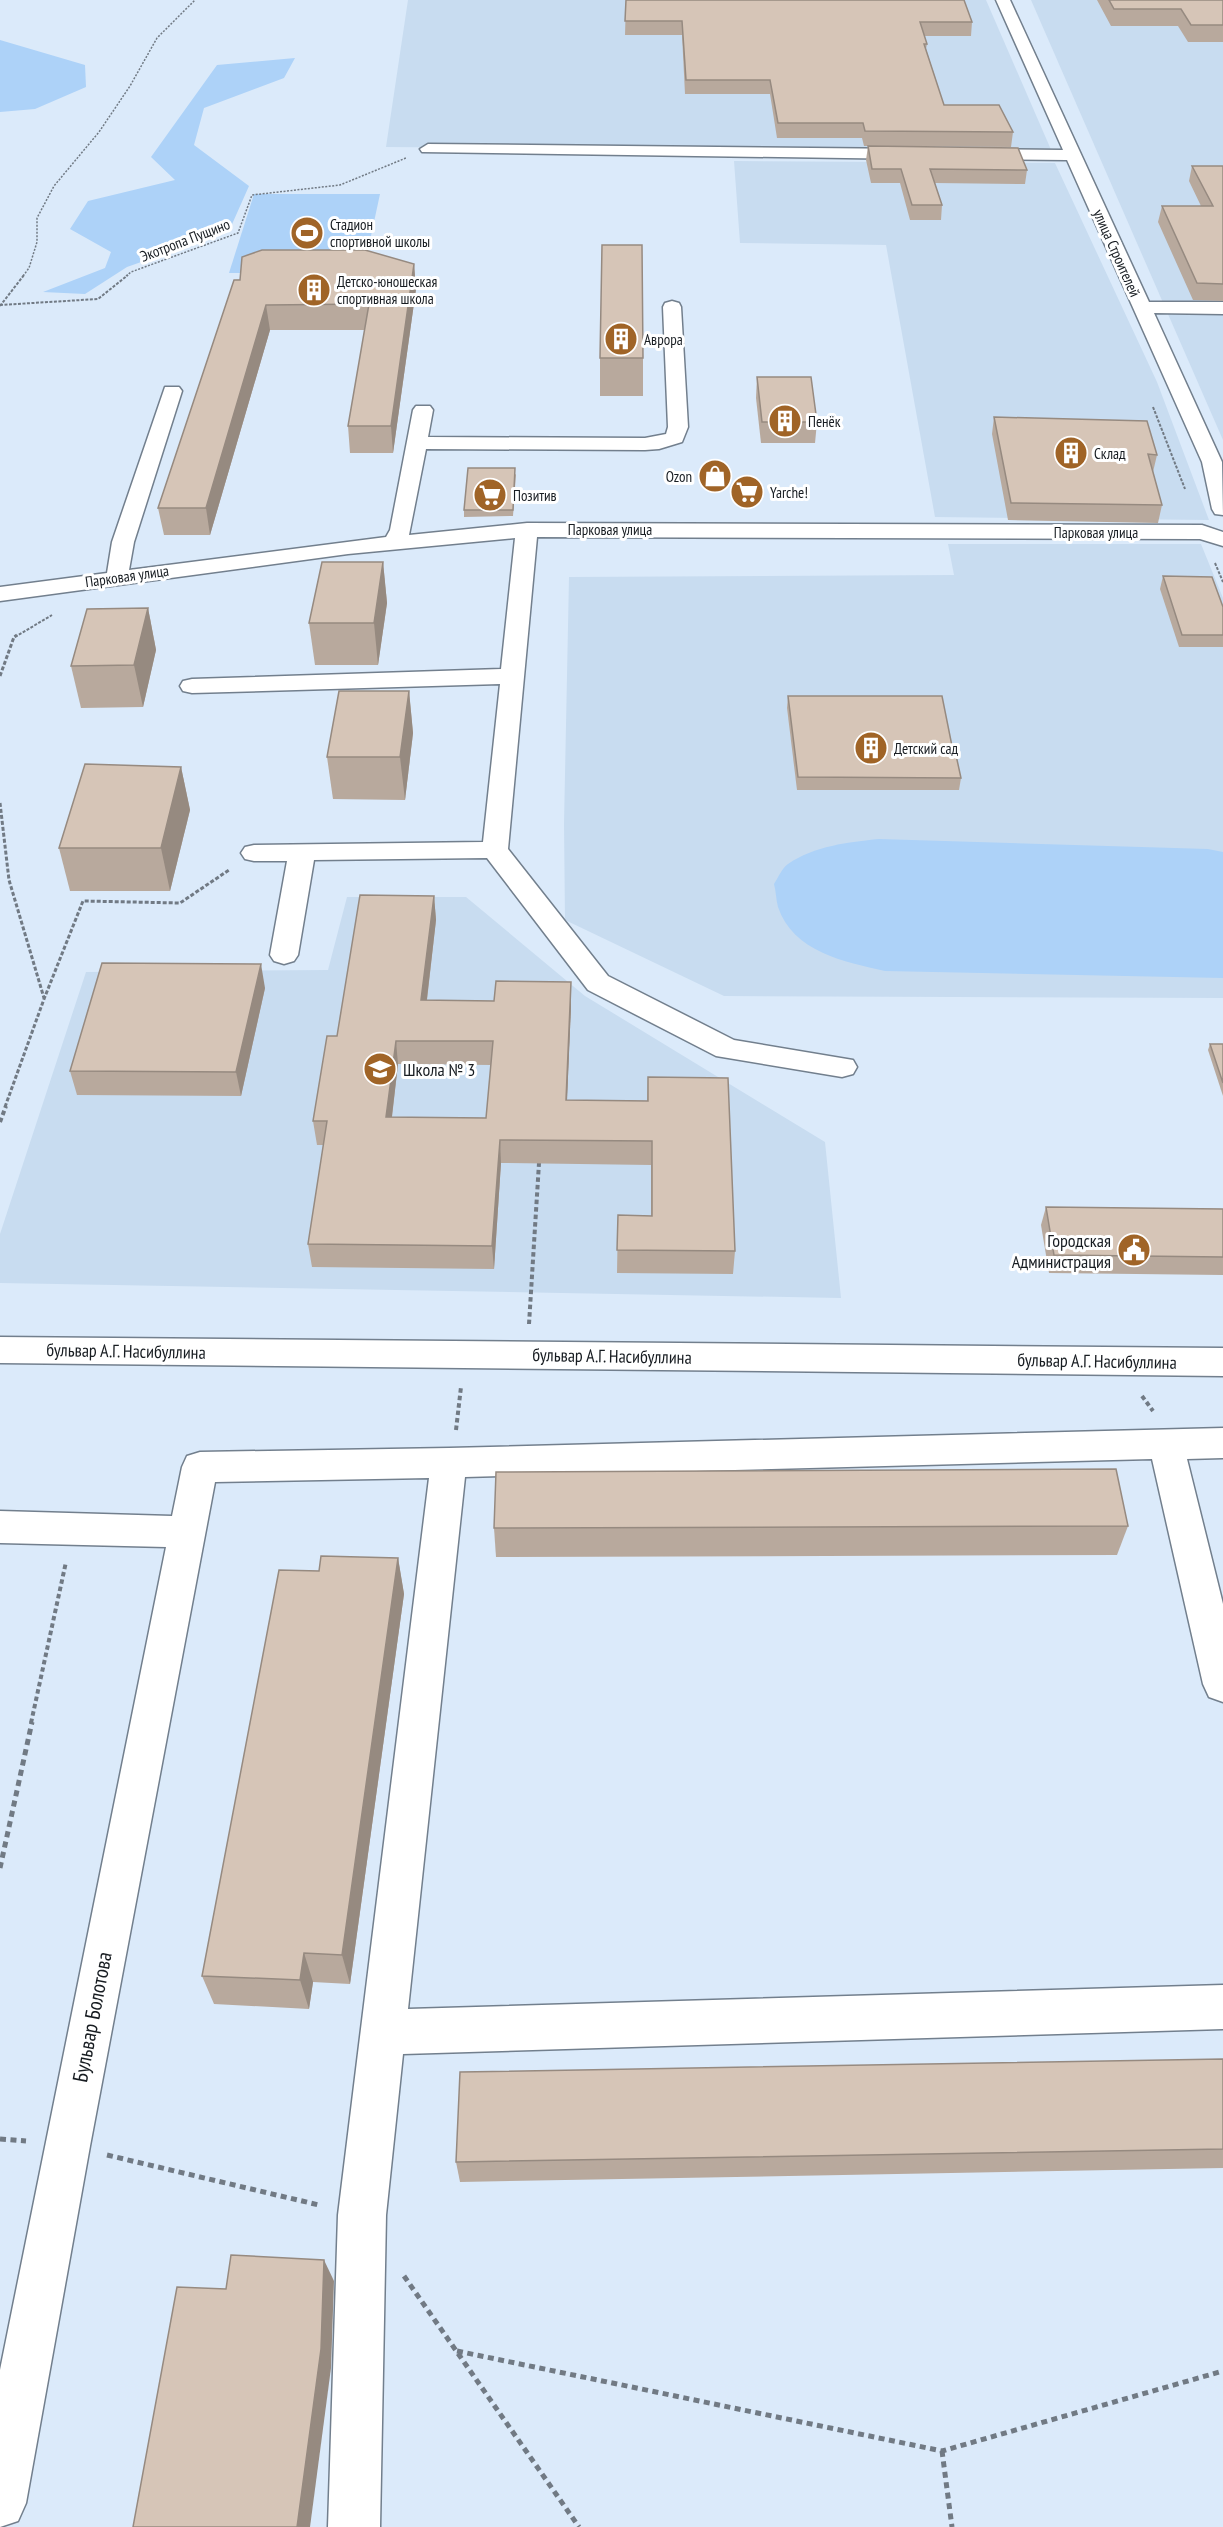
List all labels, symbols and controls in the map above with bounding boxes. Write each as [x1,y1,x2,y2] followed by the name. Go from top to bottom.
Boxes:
[1089,206,1145,300] street label: улица Строителей
[137,214,233,266] street label: Экотропа Пущино
[289,215,325,251] sports icon: Стадион спортивной школы
[330,215,430,251] place label: Стадион спортивной школы
[296,272,332,308] building icon: Детско-юношеская спортивная школа
[337,272,437,308] place label: Детско-юношеская спортивная школа
[603,321,639,357] building icon: Аврора
[644,330,683,349] place label: Аврора
[767,403,803,439] building icon: Пенёк
[808,412,841,431] place label: Пенёк
[1053,435,1089,471] building icon: Склад
[1094,444,1126,463] place label: Склад
[697,458,733,494] shop icon: Ozon
[666,467,692,486] place label: Ozon
[729,474,765,510] supermarket icon: Yarche!
[472,477,508,513] supermarket icon: Позитив
[770,483,808,502] place label: Yarche!
[513,486,557,505] place label: Позитив
[568,520,652,539] street label: Парковая улица
[1054,523,1138,542] street label: Парковая улица
[84,561,170,591] street label: Парковая улица
[853,730,889,766] building icon: Детский сад
[894,739,959,758] place label: Детский сад
[362,1051,398,1087] school or university icon: Школа № 3
[403,1058,475,1081] place label: Школа № 3
[1012,1229,1111,1273] place label: Городская Администрация
[1116,1232,1152,1268] public building icon: Городская Администрация
[46,1338,206,1364] street label: бульвар А.Г. Насибуллина
[532,1343,692,1369] street label: бульвар А.Г. Насибуллина
[1017,1348,1177,1374] street label: бульвар А.Г. Насибуллина
[66,1950,118,2084] street label: Бульвар Болотова

